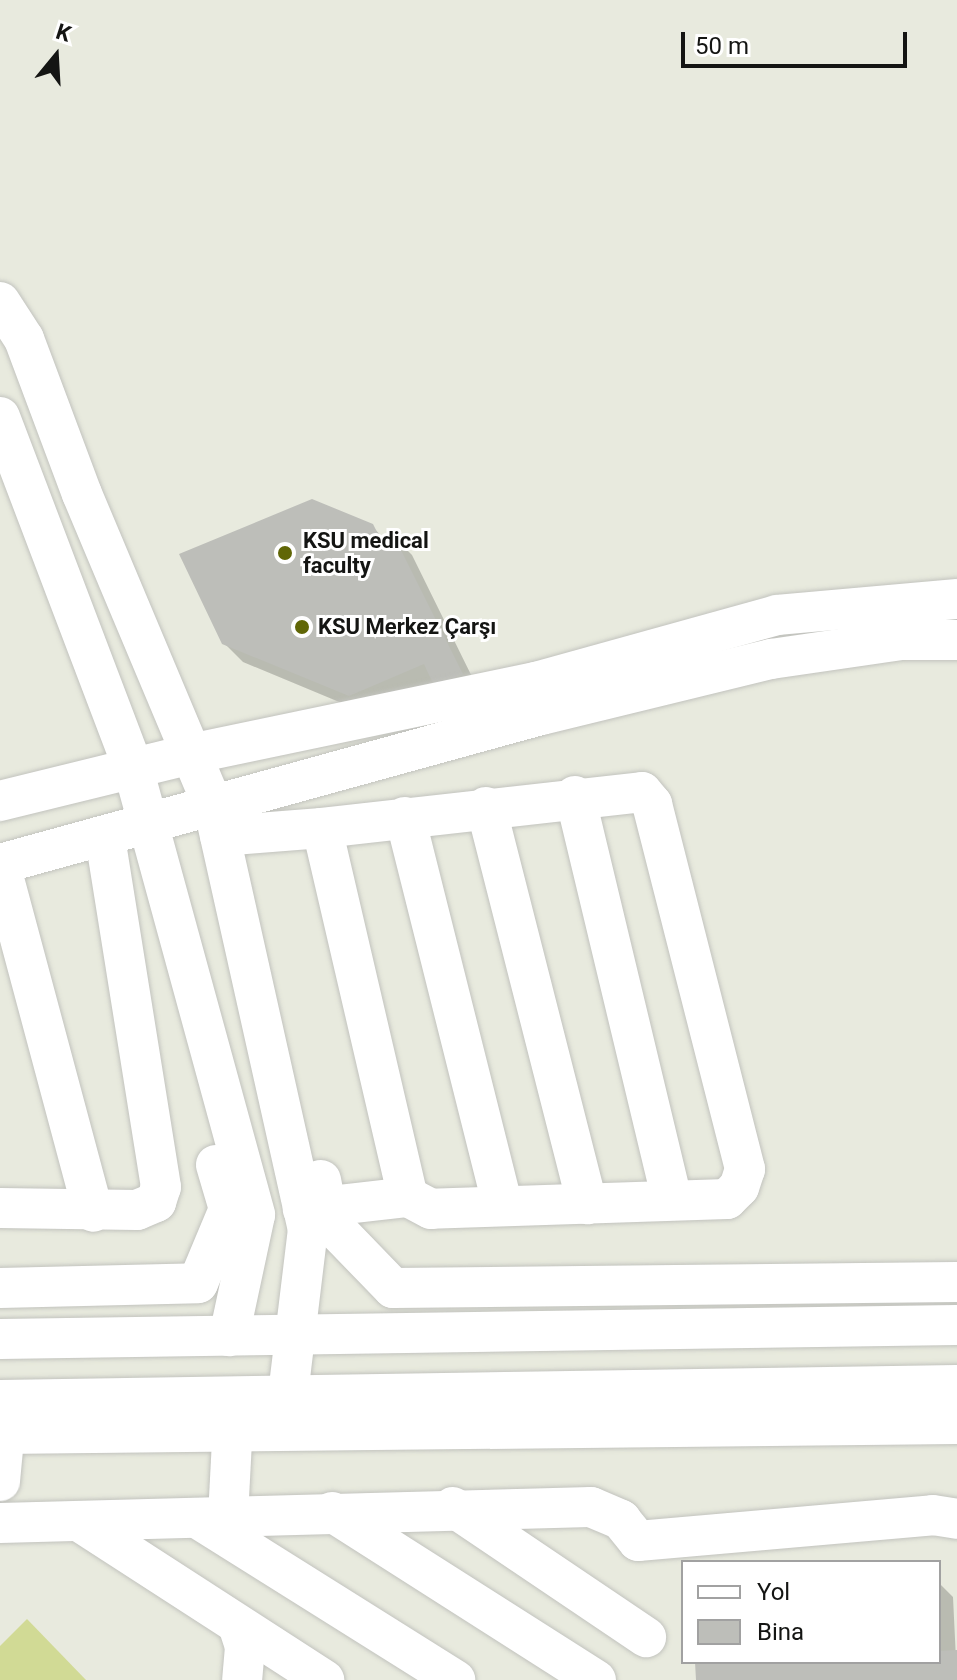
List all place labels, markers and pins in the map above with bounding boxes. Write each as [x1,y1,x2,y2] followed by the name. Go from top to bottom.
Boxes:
[303,527,429,578] place label: KSU medical faculty
[274,542,296,564] marker: KSU medical faculty
[318,614,496,640] place label: KSU Merkez Çarşı
[293,618,311,636] marker: KSU Merkez Çarşı

